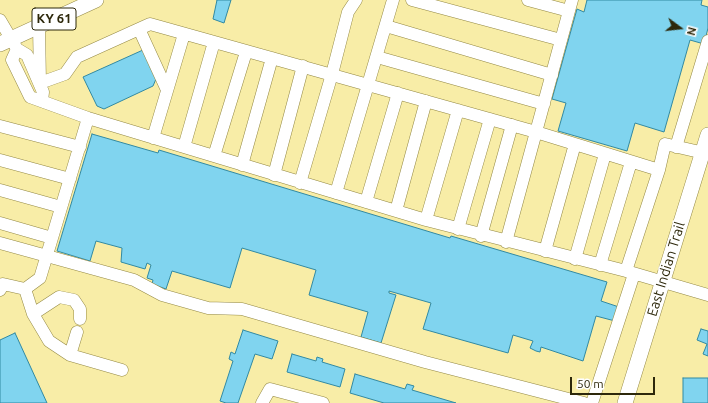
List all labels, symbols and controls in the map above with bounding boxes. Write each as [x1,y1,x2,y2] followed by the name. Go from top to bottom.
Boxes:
[32,8,76,30] road number: KY 61
[660,8,700,48] north arrow
[685,26,698,37] text: N
[644,220,688,318] street label: East Indian Trail
[572,369,657,395] scale bar
[577,377,604,390] text: 50 m

